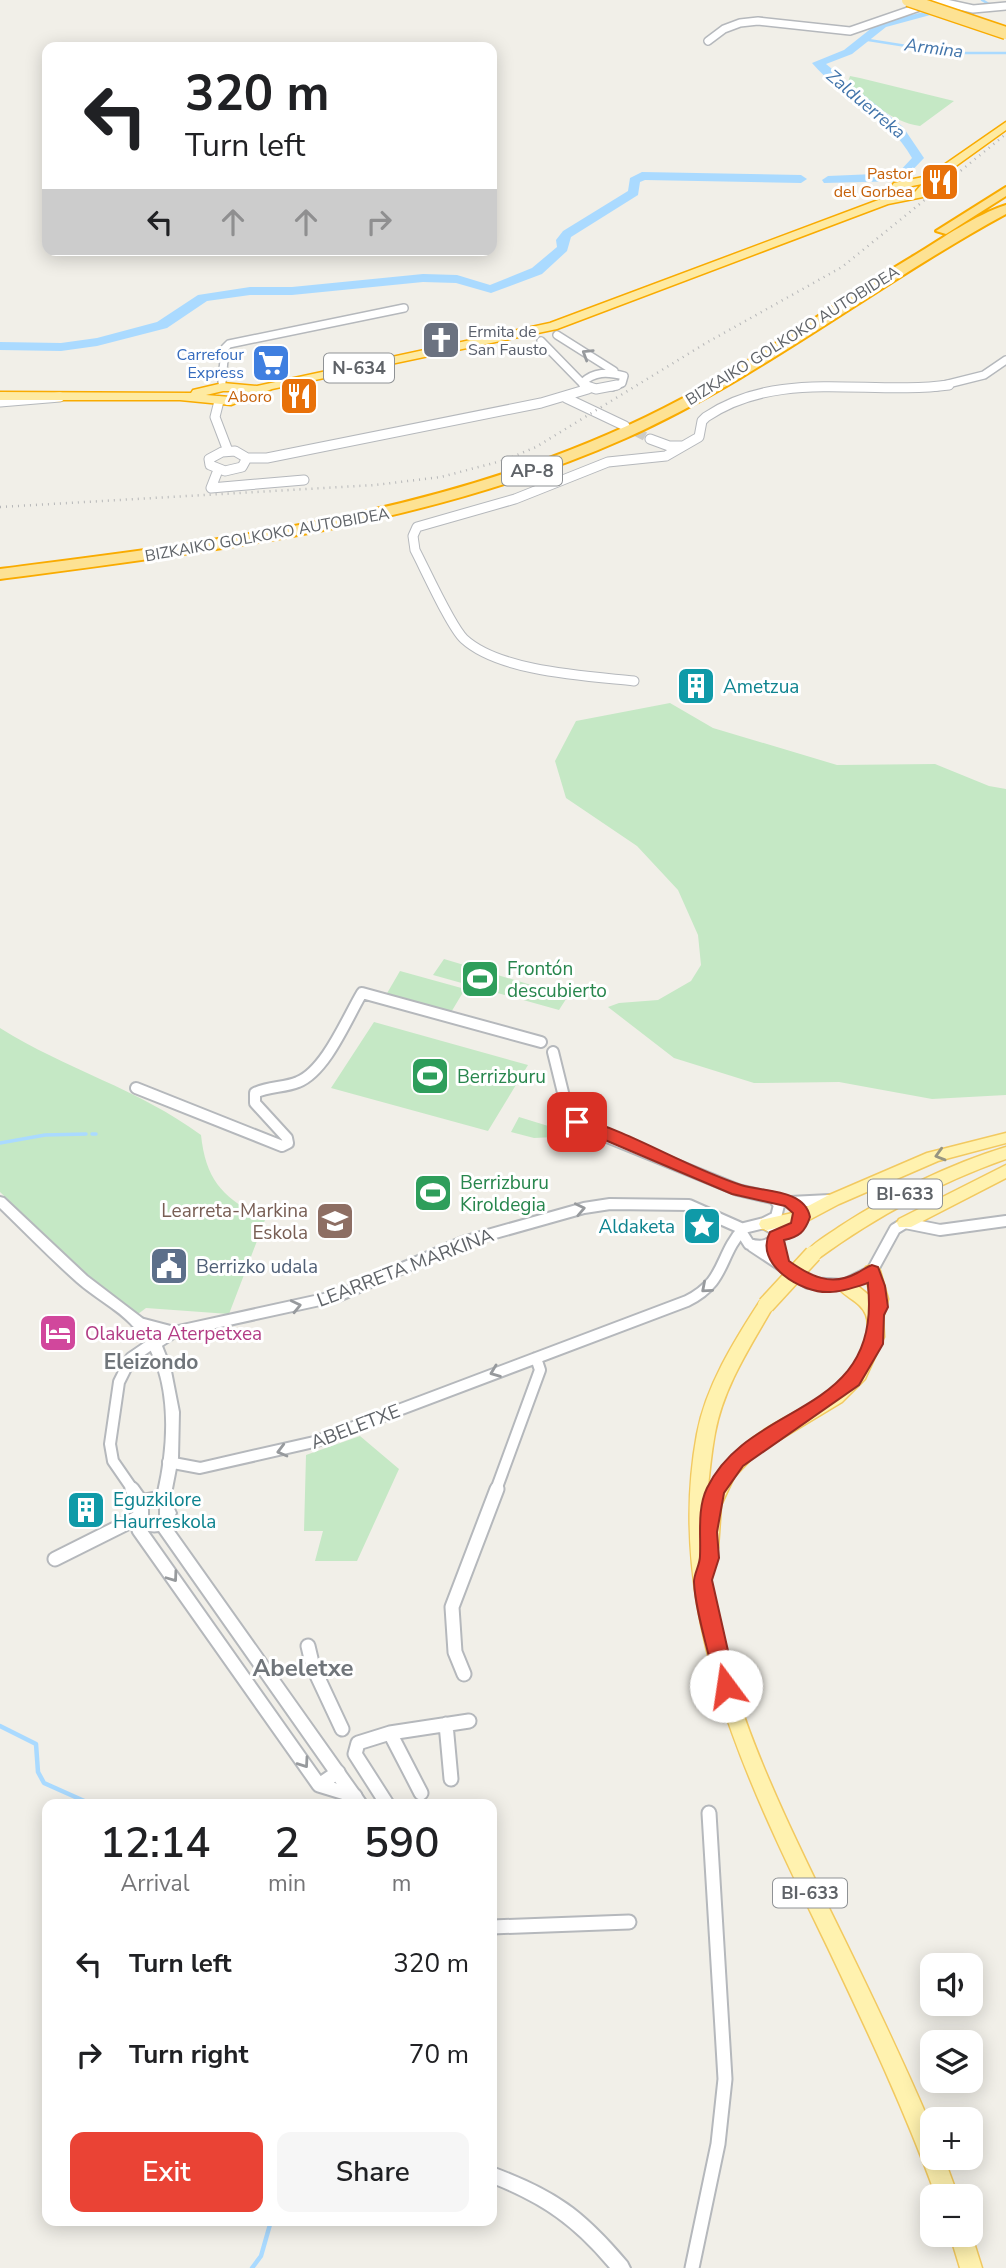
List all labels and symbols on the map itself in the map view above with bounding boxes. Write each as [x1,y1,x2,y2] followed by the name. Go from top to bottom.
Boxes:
[902,32,965,64] water label: Armina
[821,64,911,144] water label: Zalduerreka
[919,161,961,203] restaurant icon: Pastor del Gorbea
[834,163,913,203] place label: Pastor del Gorbea
[682,261,904,411] street label: BIZKAIKO GOLKOKO AUTOBIDEA
[420,319,462,361] church icon: Ermita de San Fausto
[468,321,548,361] place label: Ermita de San Fausto
[250,342,292,384] supermarket icon: Carrefour Express
[176,344,244,384] place label: Carrefour Express
[581,349,594,362] one-way arrow
[324,354,394,382] road number: N-634
[278,375,320,417] restaurant icon: Aboro
[228,386,272,408] place label: Aboro
[502,457,562,486] road number: AP-8
[143,503,391,567] street label: BIZKAIKO GOLKOKO AUTOBIDEA
[675,665,717,707] building icon: Ametzua
[723,674,799,700] place label: Ametzua
[507,956,607,1004] place label: Frontón descubierto
[459,958,501,1000] sports icon: Frontón descubierto
[409,1055,451,1097] sports icon: Berrizburu
[457,1064,546,1090] place label: Berrizburu
[547,1092,607,1152] pin
[934,1147,946,1162] one-way arrow
[460,1170,549,1218] place label: Berrizburu Kiroldegia
[412,1172,454,1214] sports icon: Berrizburu Kiroldegia
[868,1180,942,1209] road number: BI-633
[161,1198,308,1246] place label: Learreta-Markina Eskola
[314,1200,356,1242] school or university icon: Learreta-Markina Eskola
[574,1203,586,1218] one-way arrow
[681,1205,723,1247] place icon: Aldaketa
[598,1214,675,1240] place label: Aldaketa
[313,1222,498,1314] street label: LEARRETA MARKINA
[148,1245,190,1287] public building icon: Berrizko udala
[196,1254,318,1280] place label: Berrizko udala
[701,1280,714,1292] one-way arrow
[290,1300,302,1315] one-way arrow
[37,1312,79,1354] hotel icon: Olakueta Aterpetxea
[85,1321,262,1347] place label: Olakueta Aterpetxea
[104,1348,198,1376] district label: Eleizondo
[490,1364,502,1378] one-way arrow
[307,1398,404,1456] street label: ABELETXE
[276,1443,288,1457] one-way arrow
[113,1487,216,1535] place label: Eguzkilore Haurreskola
[65,1489,107,1531] building icon: Eguzkilore Haurreskola
[165,1569,178,1582] one-way arrow
[689,1649,763,1723] position arrow
[252,1652,354,1684] district label: Abeletxe
[296,1756,309,1769] one-way arrow
[773,1879,847,1908] road number: BI-633

